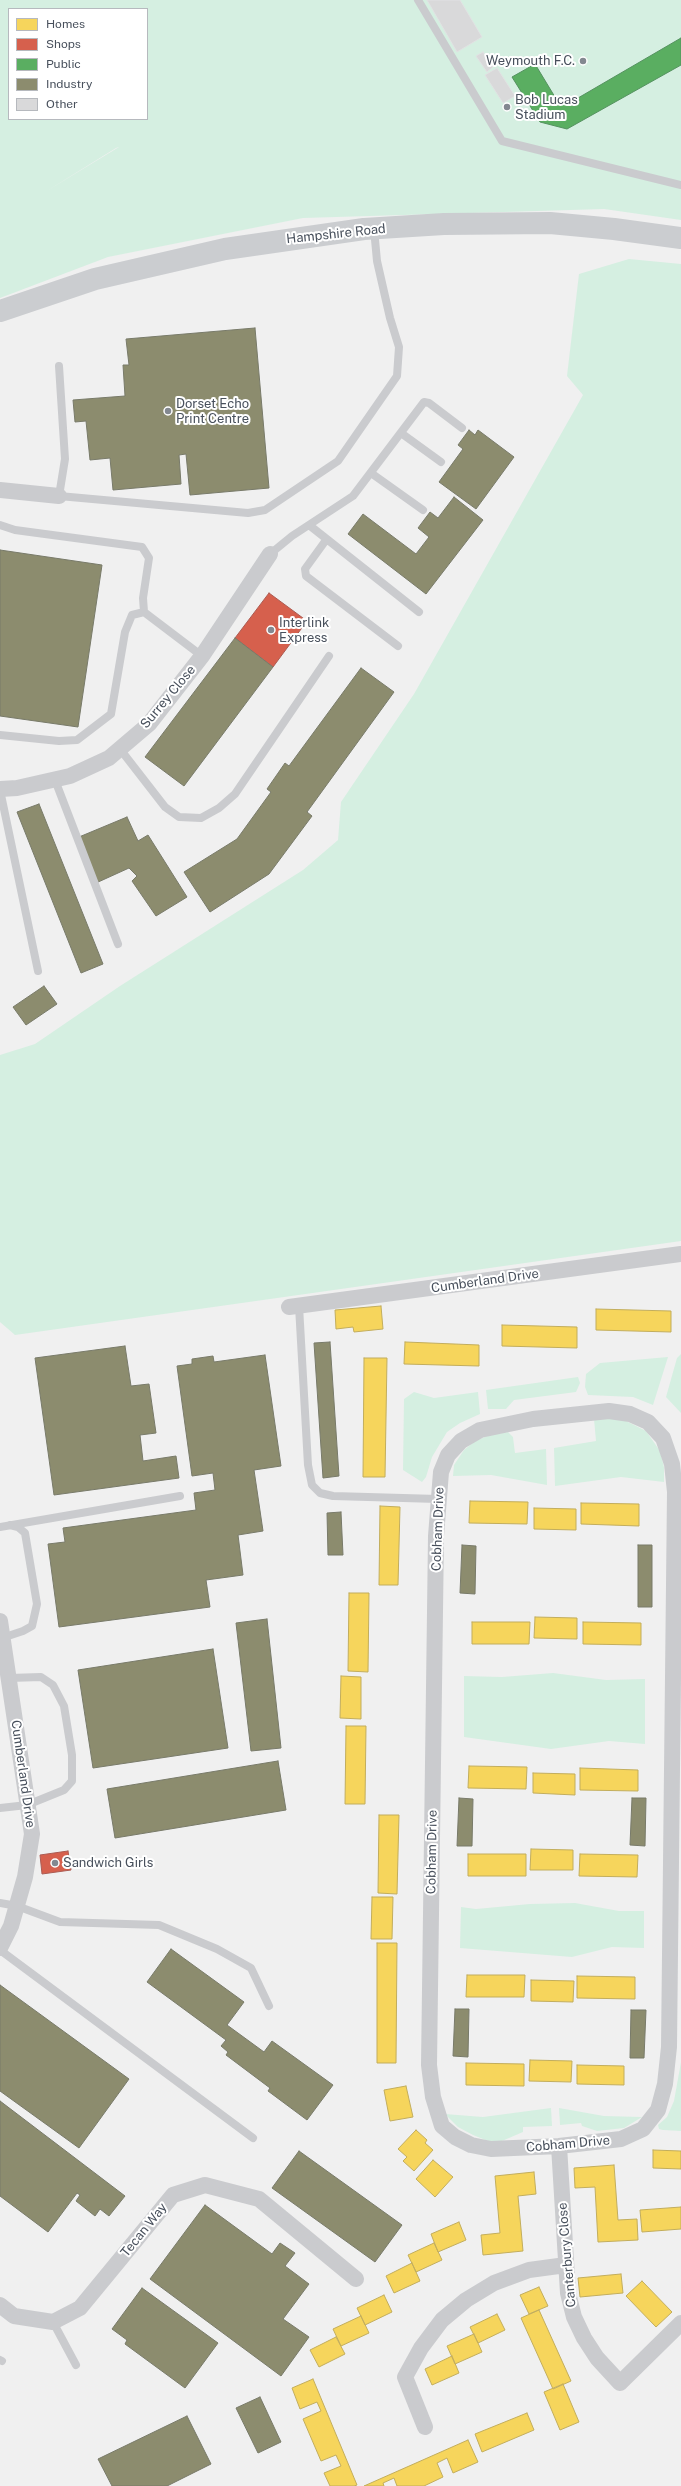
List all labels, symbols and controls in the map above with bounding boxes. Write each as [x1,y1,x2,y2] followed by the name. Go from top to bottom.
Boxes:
[8,8,148,120] legend
[46,17,85,31] text: Homes
[46,37,81,51] text: Shops
[486,53,575,69] place label: Weymouth F.C.
[578,56,588,66] marker: Weymouth F.C.
[46,57,81,71] text: Public
[46,77,92,91] text: Industry
[515,92,578,123] place label: Bob Lucas Stadium
[46,97,78,111] text: Other
[502,102,512,112] marker: Bob Lucas Stadium
[286,221,386,247] street label: Hampshire Road
[176,396,249,427] place label: Dorset Echo Print Centre
[163,406,173,416] marker: Dorset Echo Print Centre
[279,615,329,646] place label: Interlink Express
[266,625,276,635] marker: Interlink Express
[137,662,199,732] street label: Surrey Close
[430,1266,540,1296] street label: Cumberland Drive
[429,1487,447,1571] street label: Cobham Drive
[8,1719,38,1829] street label: Cumberland Drive
[423,1810,441,1894] street label: Cobham Drive
[63,1855,153,1871] place label: Sandwich Girls
[50,1858,60,1868] marker: Sandwich Girls
[525,2133,611,2155] street label: Cobham Drive
[118,2200,170,2260] street label: Tecan Way
[555,2202,579,2308] street label: Canterbury Close

